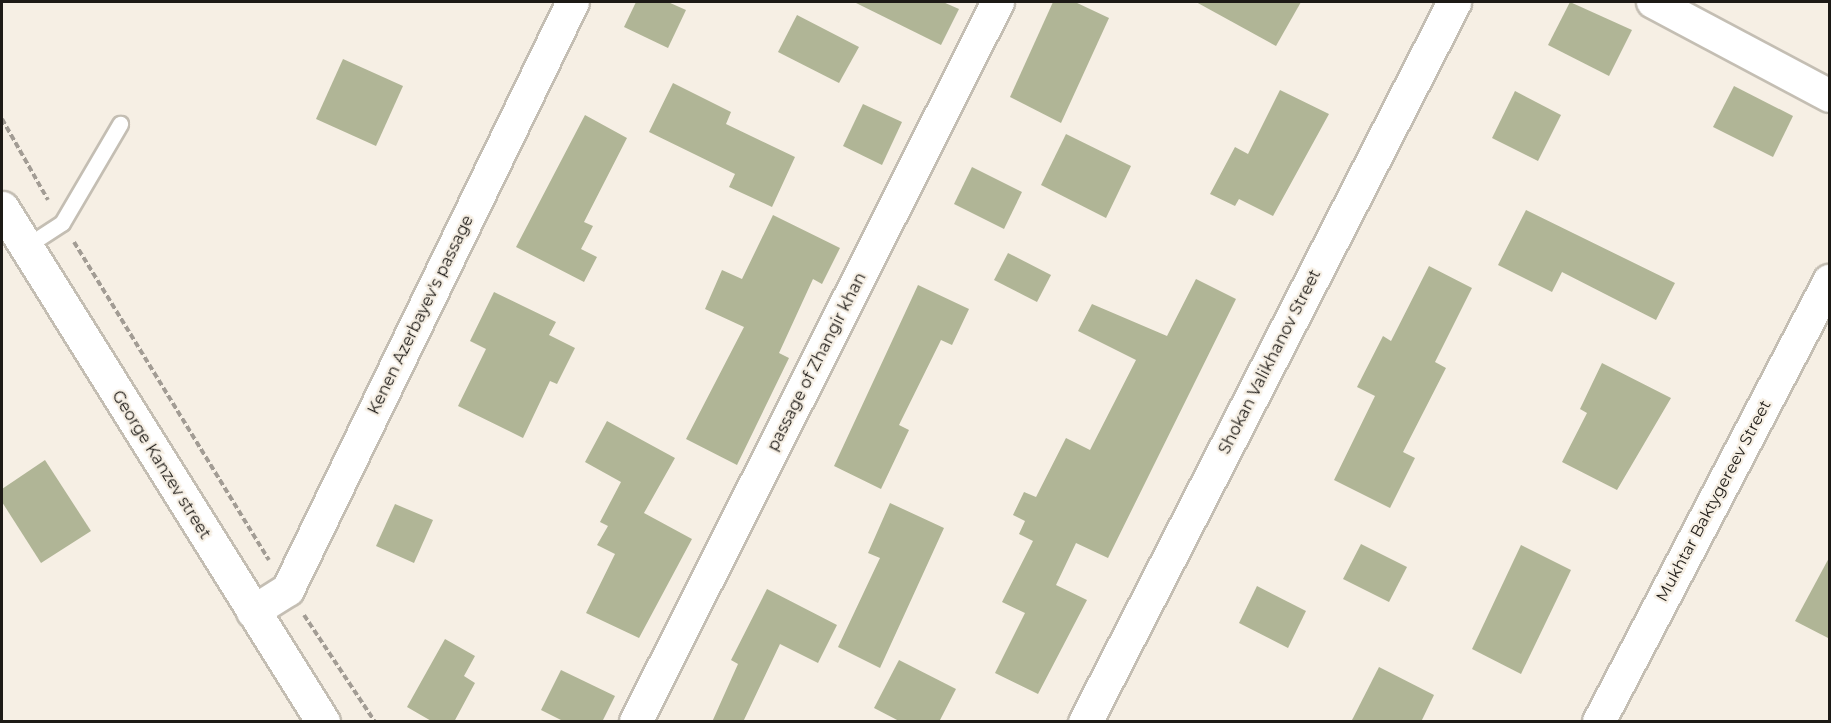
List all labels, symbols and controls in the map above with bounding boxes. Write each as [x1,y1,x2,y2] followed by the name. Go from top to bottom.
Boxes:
[364,212,478,418] street label: Kenen Azerbayev's passage
[1215,267,1325,457] street label: Shokan Valikhanov Street
[764,270,870,454] street label: passage of Zhangir khan
[107,387,215,543] street label: George Kanzev street
[1653,397,1775,605] street label: Mukhtar Baktygereev Street

